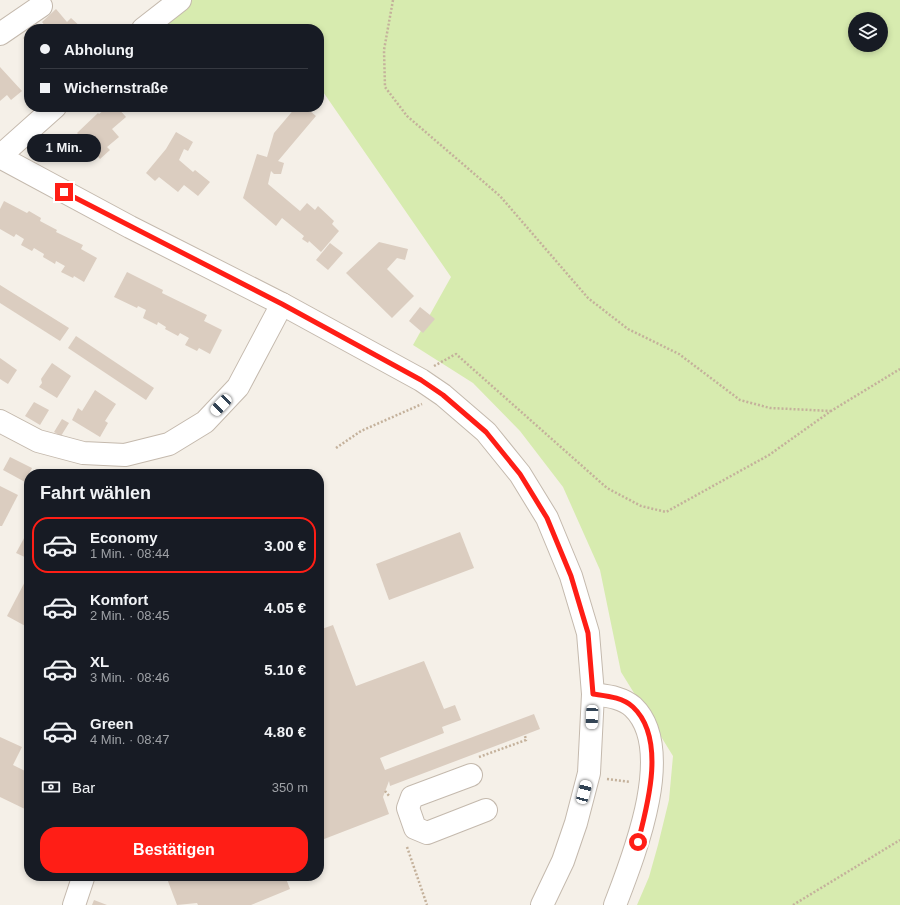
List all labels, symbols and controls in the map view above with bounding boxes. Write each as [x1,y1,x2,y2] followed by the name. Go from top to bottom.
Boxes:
[848,12,888,52] map controls
[848,12,888,52] button: layers
[64,41,134,58] text: Abholung
[64,79,168,96] text: Wichernstraße
[27,134,101,162] callout: 1 Min.
[46,140,82,155] text: 1 Min.
[55,183,73,201] route end
[208,392,234,418] car
[40,483,151,503] text: Fahrt wählen
[42,527,78,563] icon: car
[90,529,158,546] text: Economy
[264,537,306,554] text: 3.00 €
[90,546,170,561] text: 1 Min. · 08:44
[42,589,78,625] icon: car
[90,591,148,608] text: Komfort
[264,599,306,616] text: 4.05 €
[90,608,170,623] text: 2 Min. · 08:45
[42,651,78,687] icon: car
[90,653,109,670] text: XL
[264,661,306,678] text: 5.10 €
[90,670,170,685] text: 3 Min. · 08:46
[586,705,598,729] car
[42,713,78,749] icon: car
[90,715,133,732] text: Green
[264,723,306,740] text: 4.80 €
[90,732,170,747] text: 4 Min. · 08:47
[40,776,62,798] icon: cash
[72,779,95,796] text: Bar
[575,779,593,805] car
[272,780,308,795] text: 350 m
[40,827,308,873] button: Bestätigen
[629,833,647,851] route start

